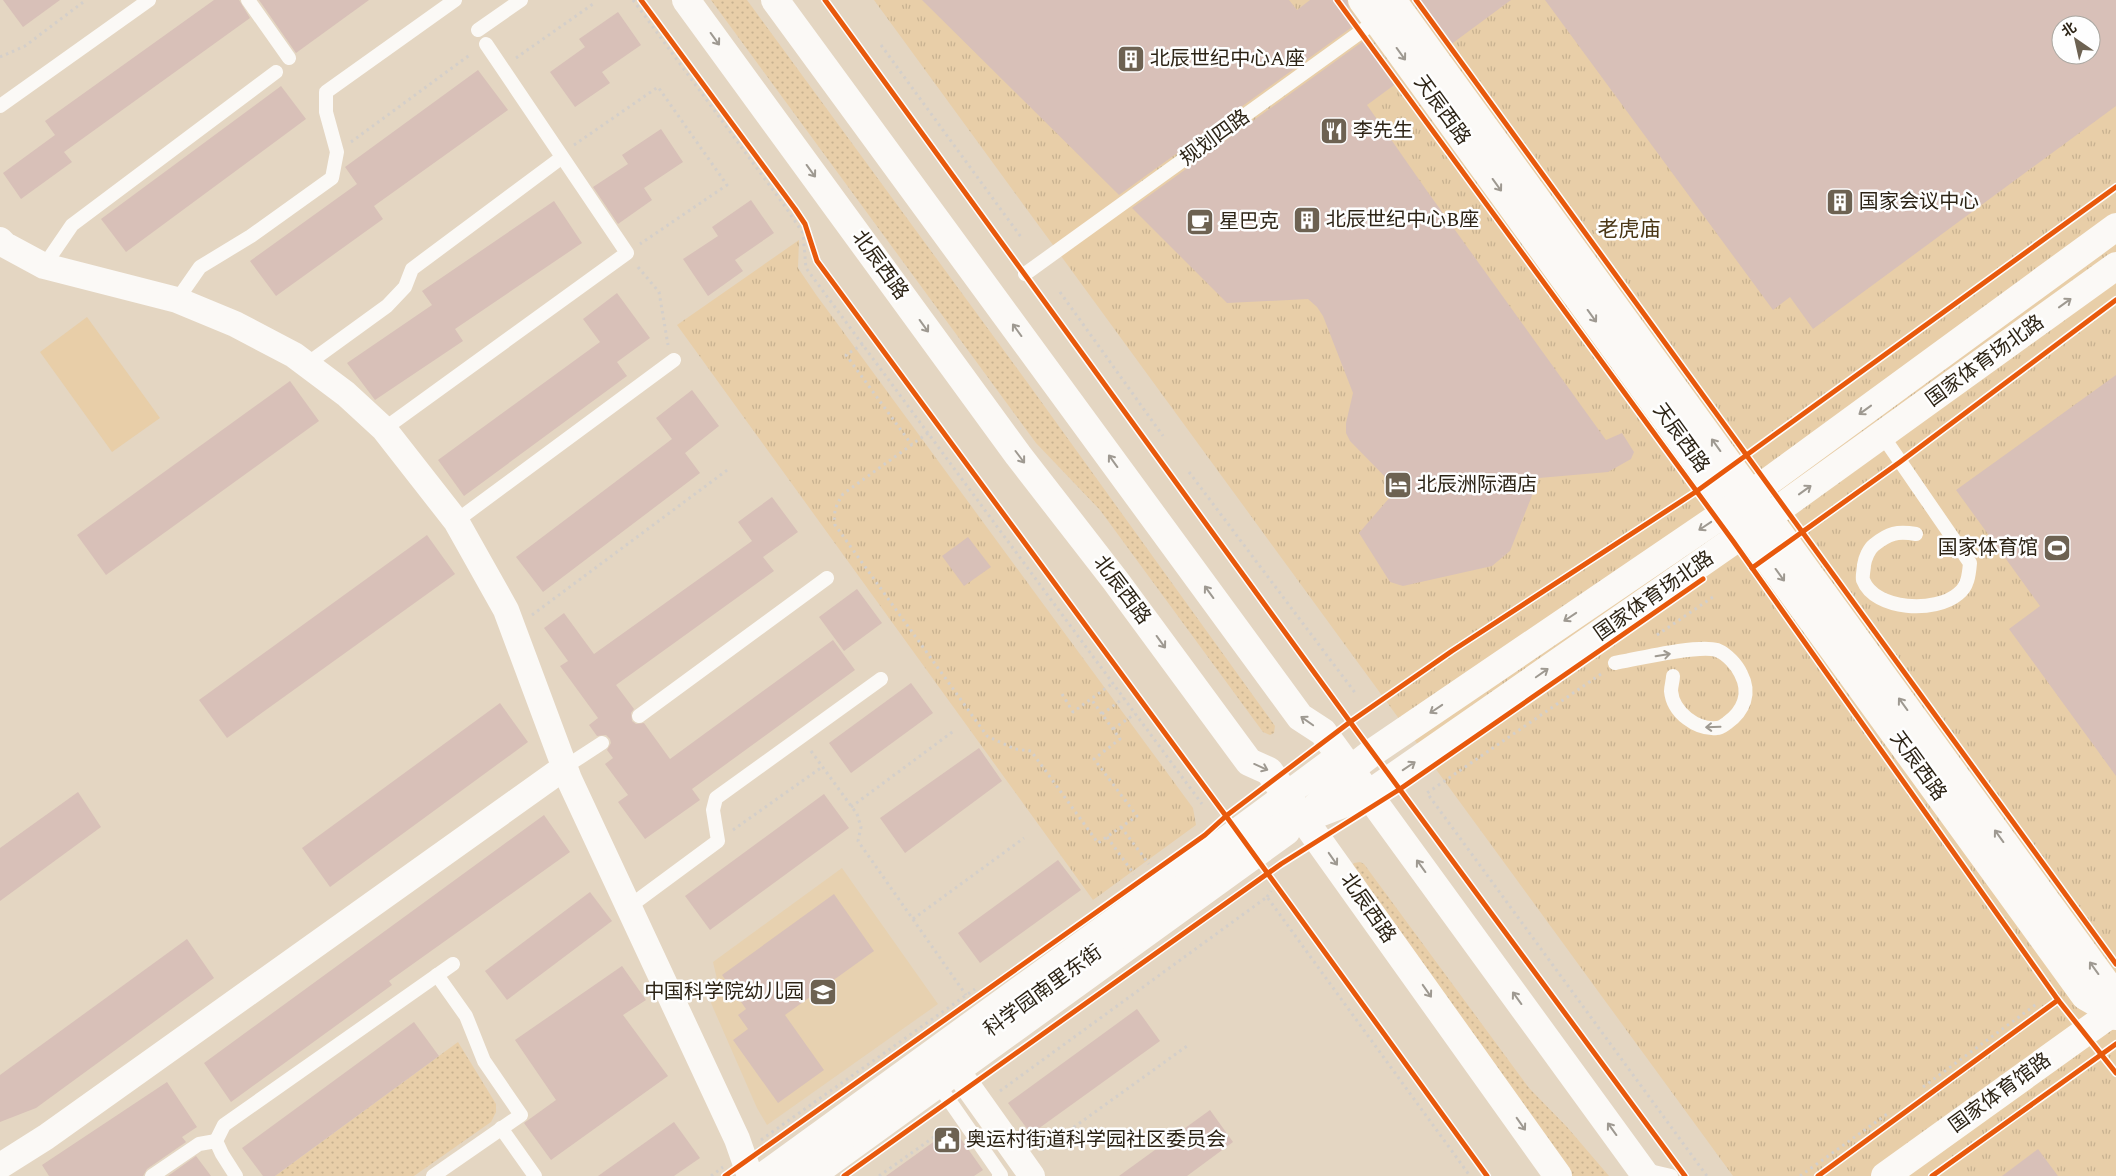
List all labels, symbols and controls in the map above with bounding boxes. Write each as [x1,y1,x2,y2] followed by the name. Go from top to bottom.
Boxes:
[2051,15,2101,65] north arrow
[2057,17,2081,42] text: 北
[710,32,720,46] one-way arrow
[1116,44,1146,74] building icon: 北辰世纪中心A座
[1150,44,1305,74] place label: 北辰世纪中心A座
[1396,47,1406,61] one-way arrow
[1406,69,1478,151] street label: 天辰西路
[1174,102,1256,174] street label: 规划四路
[1319,116,1349,146] restaurant icon: 李先生
[1353,116,1413,146] place label: 李先生
[806,164,816,178] one-way arrow
[1492,178,1502,192] one-way arrow
[1825,187,1855,217] building icon: 国家会议中心
[1859,187,1979,217] place label: 国家会议中心
[1292,205,1322,235] building icon: 北辰世纪中心B座
[1326,205,1479,235] place label: 北辰世纪中心B座
[1185,207,1215,237] cafe icon: 星巴克
[1219,207,1279,237] place label: 星巴克
[1598,214,1661,246] district label: 老虎庙
[844,224,916,306] street label: 北辰西路
[2058,298,2072,308] one-way arrow
[1920,308,2050,414] street label: 国家体育场北路
[1587,309,1597,323] one-way arrow
[919,319,929,333] one-way arrow
[1012,323,1022,337] one-way arrow
[1645,397,1717,479] street label: 天辰西路
[1858,405,1872,415] one-way arrow
[1711,438,1721,452] one-way arrow
[1015,450,1025,464] one-way arrow
[1108,454,1118,468] one-way arrow
[1383,470,1413,500] hotel icon: 北辰洲际酒店
[1417,470,1537,500] place label: 北辰洲际酒店
[1798,485,1812,495] one-way arrow
[1698,521,1712,531] one-way arrow
[1938,533,2038,563] place label: 国家体育馆
[2042,533,2072,563] sports icon: 国家体育馆
[1588,544,1720,648] street label: 国家体育场北路
[1086,549,1158,631] street label: 北辰西路
[1775,568,1786,581] one-way arrow
[1204,585,1214,599] one-way arrow
[1564,613,1578,623] one-way arrow
[1156,635,1166,649] one-way arrow
[1655,649,1671,659] one-way arrow
[1535,668,1549,678] one-way arrow
[1898,698,1909,712] one-way arrow
[1429,704,1443,714] one-way arrow
[1300,716,1314,726] one-way arrow
[1705,723,1721,732] one-way arrow
[1882,725,1954,807] street label: 天辰西路
[1402,761,1416,771] one-way arrow
[1253,763,1268,773] one-way arrow
[1994,829,2004,843] one-way arrow
[1328,852,1338,866] one-way arrow
[1416,859,1426,873] one-way arrow
[1333,867,1403,949] street label: 北辰西路
[978,938,1108,1044] street label: 科学园南里东街
[2089,961,2099,975] one-way arrow
[644,977,804,1007] place label: 中国科学院幼儿园
[808,977,838,1007] school or university icon: 中国科学院幼儿园
[1422,984,1432,998] one-way arrow
[1512,991,1522,1005] one-way arrow
[1943,1046,2057,1140] street label: 国家体育馆路
[1516,1116,1526,1130] one-way arrow
[1607,1122,1617,1136] one-way arrow
[932,1125,962,1155] public building icon: 奥运村街道科学园社区委员会
[966,1125,1226,1155] place label: 奥运村街道科学园社区委员会

